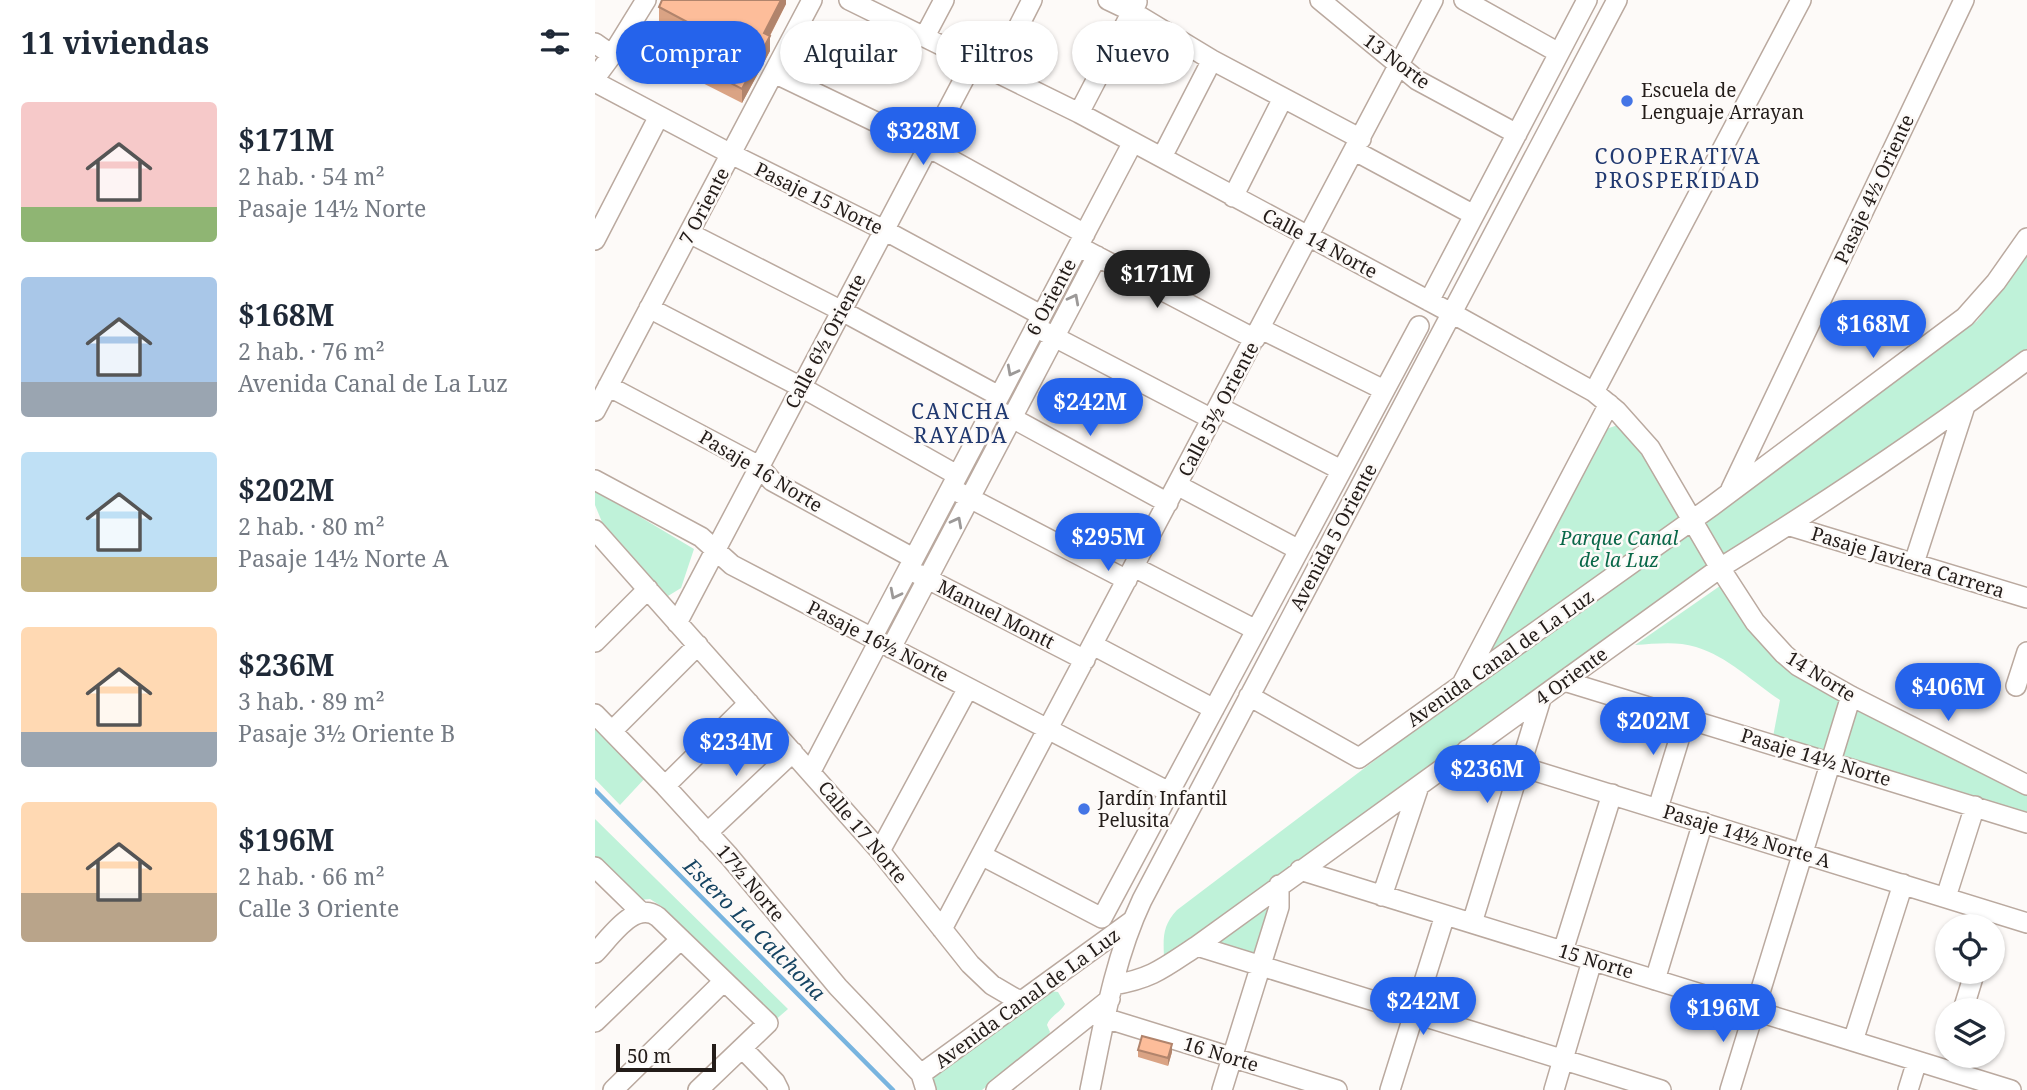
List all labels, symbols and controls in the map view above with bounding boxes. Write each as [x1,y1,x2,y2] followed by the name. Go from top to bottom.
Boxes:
[616,21,766,84] chip: Comprar
[780,21,922,84] chip: Alquilar
[936,21,1058,84] chip: Filtros
[1072,21,1194,84] chip: Nuevo
[21,22,209,63] text: 11 viviendas
[536,23,574,61] icon: filters
[1358,27,1436,95] street label: 13 Norte
[1641,77,1804,125] place label: Escuela de Lenguaje Arrayan
[1619,93,1635,109] marker: Escuela de Lenguaje Arrayan
[874,108,972,167] pin: $328M
[1828,110,1920,268] street label: Pasaje 4½ Oriente
[886,114,960,146] text: $328M
[238,119,334,160] text: $171M
[77,130,161,214] icon: home
[1594,142,1762,194] district label: COOPERATIVA PROSPERIDAD
[751,156,887,240] street label: Pasaje 15 Norte
[238,160,385,192] text: 2 hab. · 54 m²
[673,163,735,249] street label: 7 Oriente
[238,192,426,224] text: Pasaje 14½ Norte
[1258,202,1382,284] street label: Calle 14 Norte
[1108,250,1206,310] pin: $171M
[1020,254,1082,340] street label: 6 Oriente
[1120,257,1194,289] text: $171M
[779,269,871,413] street label: Calle 6½ Oriente
[238,294,334,335] text: $168M
[1066,294,1080,306] one-way arrow
[1824,300,1922,360] pin: $168M
[77,305,161,389] icon: home
[1836,307,1910,339] text: $168M
[238,335,385,367] text: 2 hab. · 76 m²
[1172,337,1264,481] street label: Calle 5½ Oriente
[1006,364,1020,376] one-way arrow
[238,367,508,399] text: Avenida Canal de La Luz
[1041,378,1139,438] pin: $242M
[1053,385,1127,417] text: $242M
[911,397,1011,449] district label: CANCHA RAYADA
[694,424,828,518] street label: Pasaje 16 Norte
[1283,459,1383,615] street label: Avenida 5 Oriente
[238,469,334,510] text: $202M
[77,480,161,564] icon: home
[238,510,385,542] text: 2 hab. · 80 m²
[1059,514,1157,573] pin: $295M
[949,517,962,529] one-way arrow
[1071,520,1145,552] text: $295M
[1808,520,2008,604] street label: Pasaje Javiera Carrera
[1559,525,1679,573] park label: Parque Canal de la Luz
[238,542,449,574] text: Pasaje 14½ Norte A
[933,573,1059,655] street label: Manuel Montt
[1401,583,1599,733] street label: Avenida Canal de La Luz
[889,587,903,599] one-way arrow
[803,594,953,688] street label: Pasaje 16½ Norte
[1529,641,1613,711] street label: 4 Oriente
[238,644,334,685] text: $236M
[1781,644,1861,708] street label: 14 Norte
[77,655,161,739] icon: home
[1899,664,1997,723] pin: $406M
[1911,670,1985,702] text: $406M
[238,685,385,717] text: 3 hab. · 89 m²
[1604,698,1702,757] pin: $202M
[1616,704,1690,736] text: $202M
[238,717,455,749] text: Pasaje 3½ Oriente B
[687,718,785,778] pin: $234M
[1738,722,1894,792] street label: Pasaje 14½ Norte
[699,725,773,757] text: $234M
[1438,746,1536,805] pin: $236M
[1450,752,1524,784] text: $236M
[812,775,914,889] street label: Calle 17 Norte
[1097,785,1227,833] place label: Jardín Infantil Pelusita
[1660,798,1835,874] street label: Pasaje 14½ Norte A
[1076,801,1092,817] marker: Jardín Infantil Pelusita
[238,819,334,860] text: $196M
[77,830,161,914] icon: home
[711,839,791,927] street label: 17½ Norte
[677,851,833,1007] water label: Estero La Calchona
[238,860,385,892] text: 2 hab. · 66 m²
[238,892,399,924] text: Calle 3 Oriente
[1935,914,2005,1068] map controls
[1935,914,2005,984] button: locate
[929,922,1125,1074] street label: Avenida Canal de La Luz
[1555,937,1637,985] street label: 15 Norte
[1374,978,1472,1037] pin: $242M
[1386,984,1460,1016] text: $242M
[1674,984,1772,1044] pin: $196M
[1686,991,1760,1023] text: $196M
[1935,998,2005,1068] button: layers
[1180,1030,1262,1078] street label: 16 Norte
[616,1041,716,1073] scale bar
[627,1043,671,1069] text: 50 m

